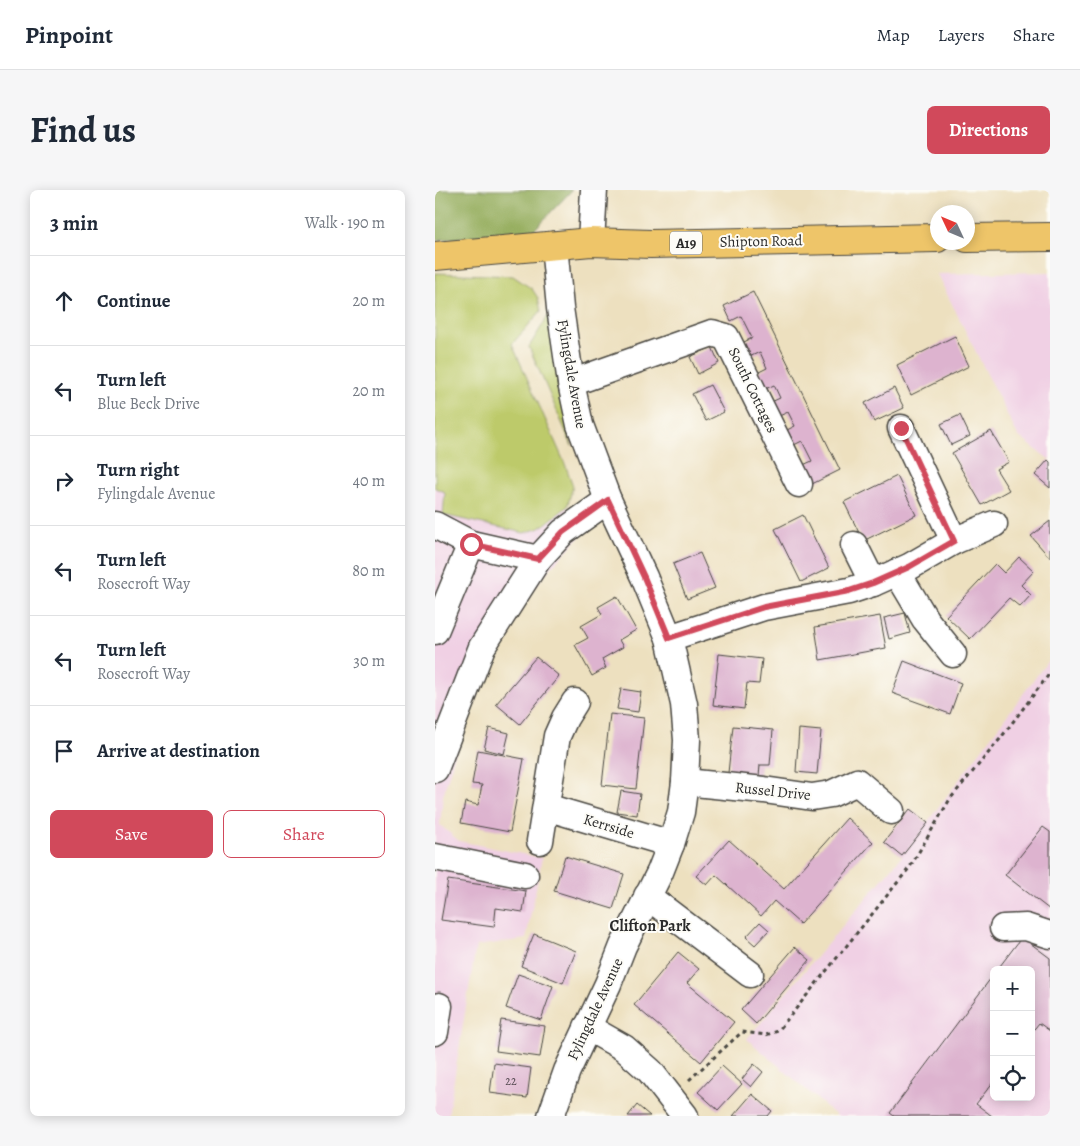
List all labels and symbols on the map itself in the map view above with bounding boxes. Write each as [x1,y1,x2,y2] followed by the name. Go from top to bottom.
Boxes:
[930,205,975,250] north arrow
[719,230,804,252] street label: Shipton Road
[670,232,702,254] road number: A19
[553,318,592,431] street label: Fylingdale Avenue
[724,344,782,436] street label: South Cottages
[890,417,913,440] route end
[460,533,483,556] route start
[734,777,812,805] street label: Russel Drive
[581,809,637,843] street label: Kerrside
[610,915,691,937] district label: Clifton Park
[562,954,628,1063] street label: Fylingdale Avenue
[505,1073,517,1089] house number: 22

